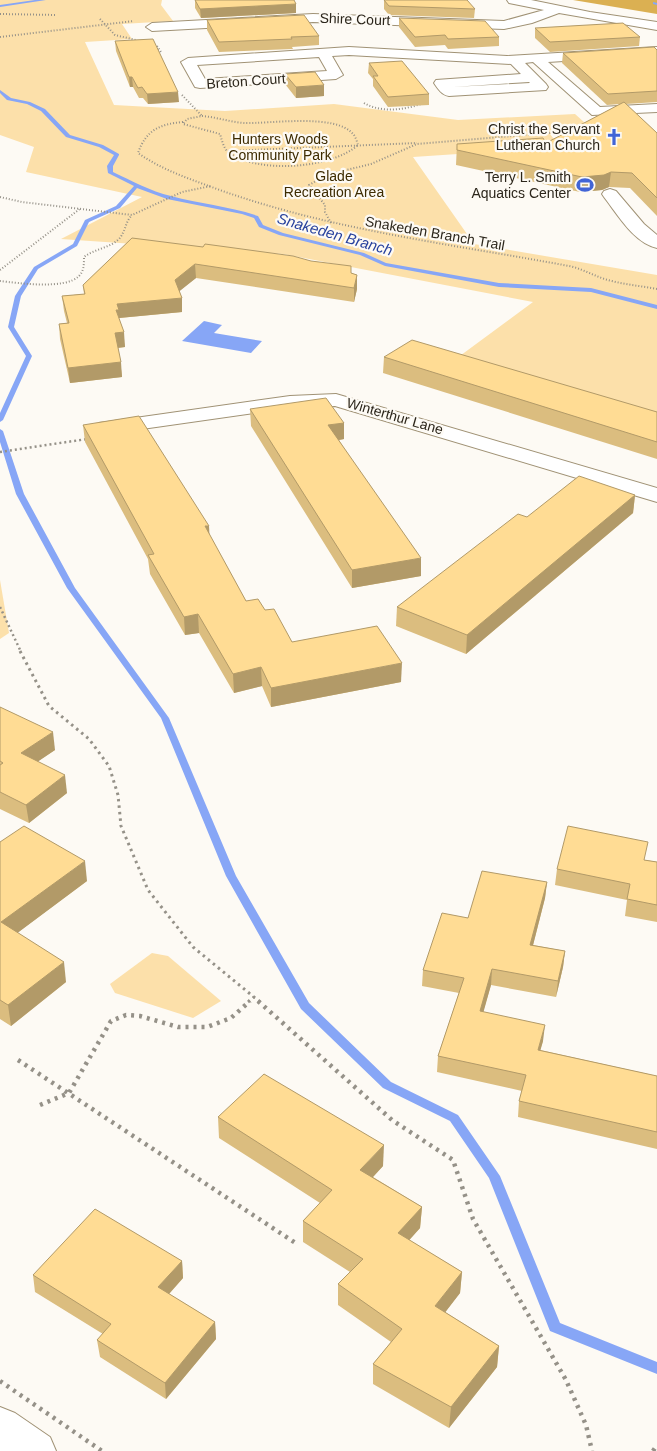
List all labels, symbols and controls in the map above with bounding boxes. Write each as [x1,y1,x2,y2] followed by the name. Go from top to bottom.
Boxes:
[319,10,391,28] street label: Shire Court
[206,70,286,92] street label: Breton Court
[488,121,600,153] place label: Christ the Servant Lutheran Church
[604,127,624,147] church icon: Christ the Servant Lutheran Church
[228,131,333,163] park label: Hunters Woods Community Park
[284,168,384,200] park label: Glade Recreation Area
[471,169,571,201] place label: Terry L. Smith Aquatics Center
[575,175,595,195] sports icon: Terry L. Smith Aquatics Center
[275,209,395,259] water label: Snakeden Branch
[364,213,506,253] street label: Snakeden Branch Trail
[345,395,445,437] street label: Winterthur Lane

